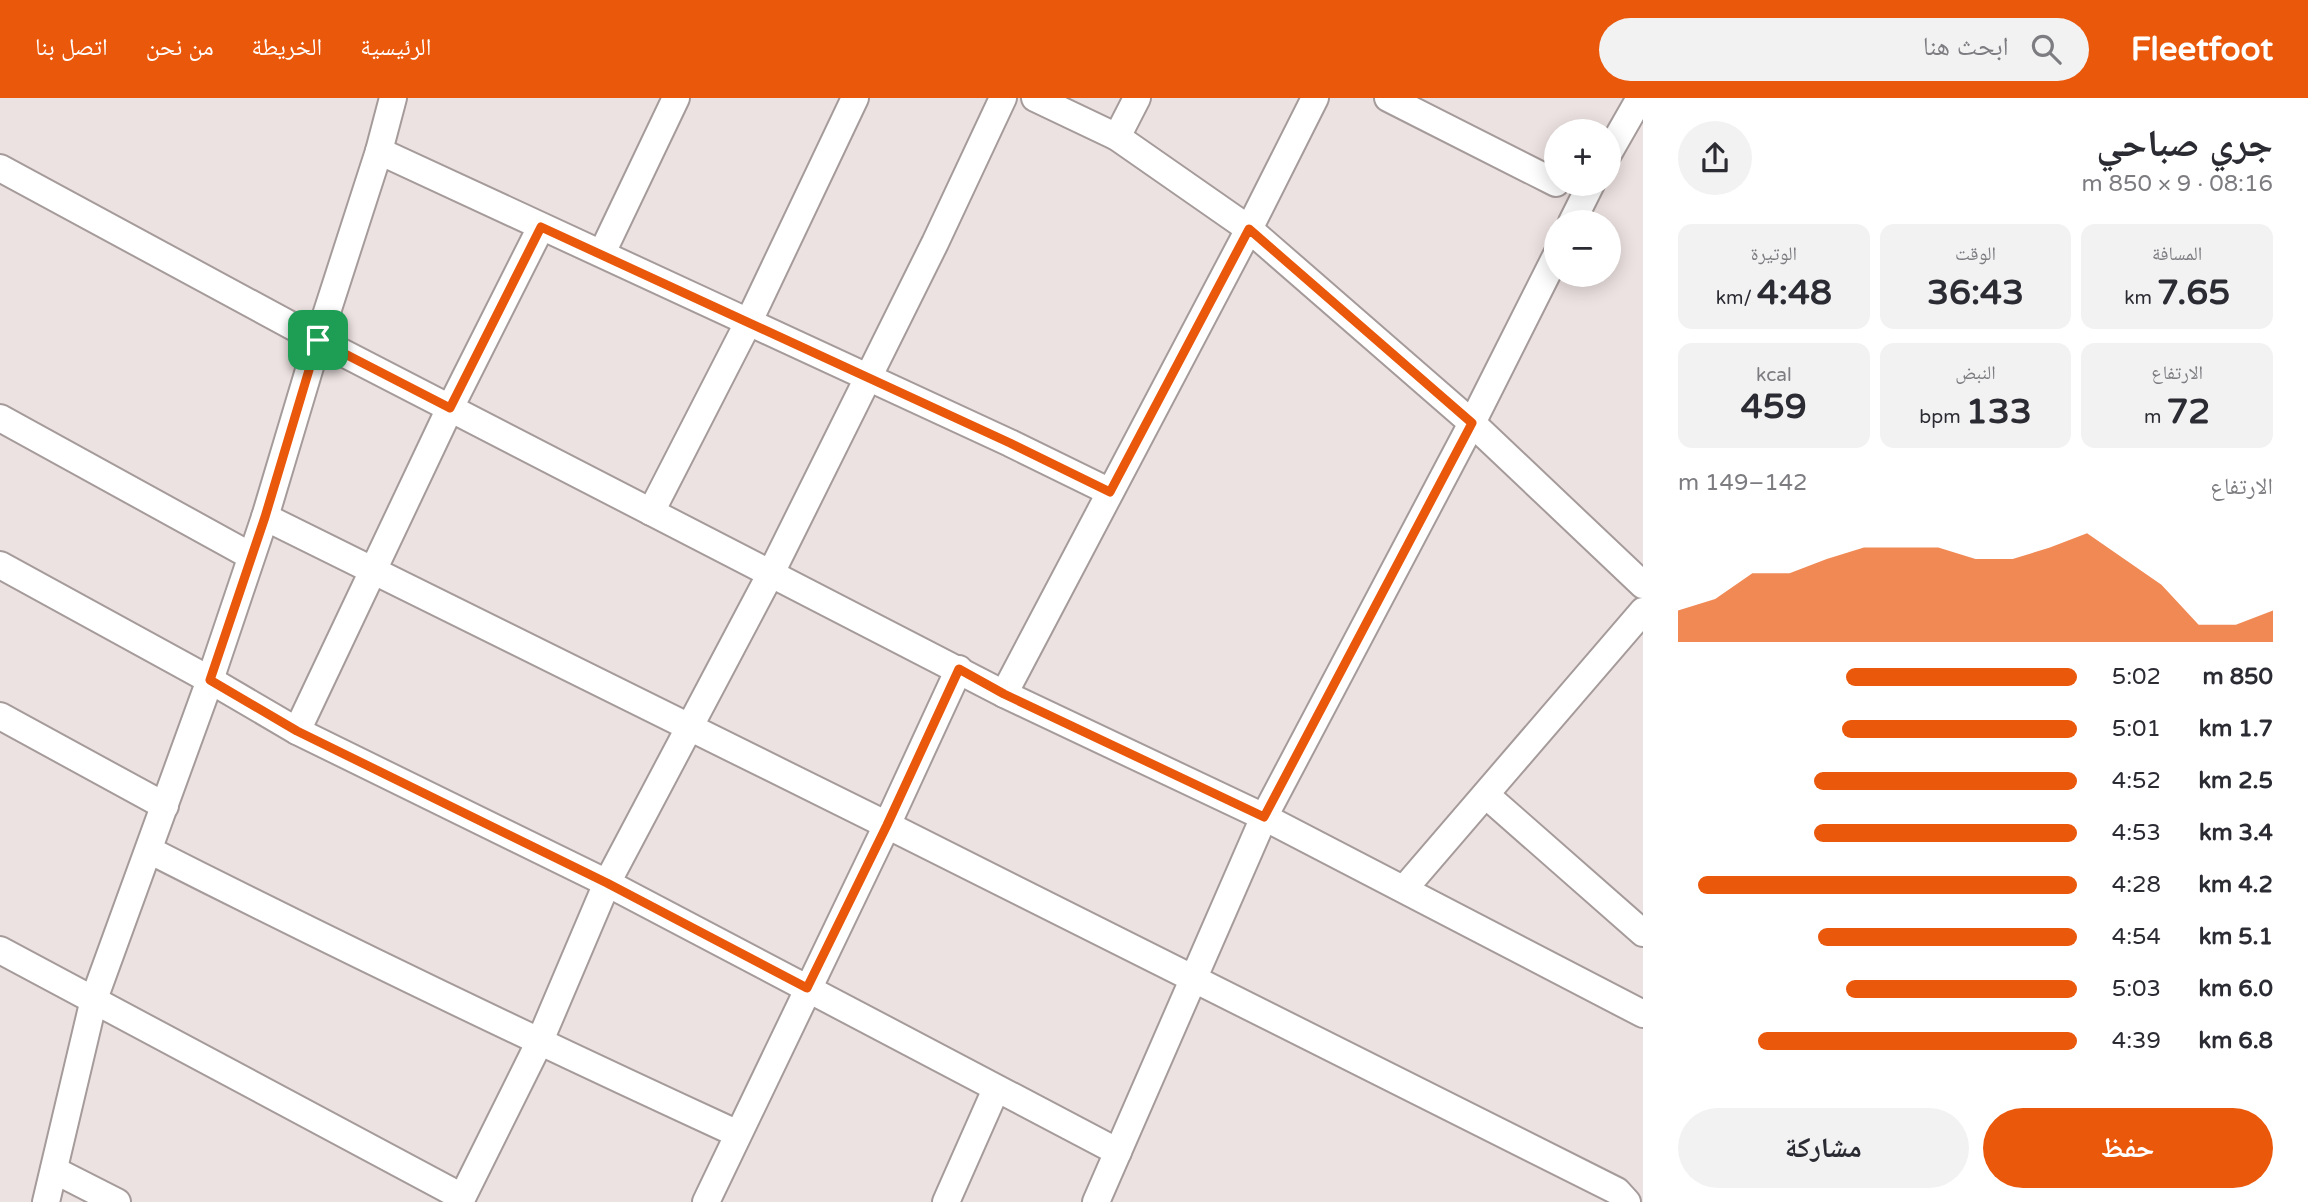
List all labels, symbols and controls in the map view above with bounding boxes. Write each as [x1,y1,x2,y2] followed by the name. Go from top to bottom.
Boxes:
[1599,18,2089,81] search box
[2027,30,2065,68] icon: search
[2131,30,2273,69] text: Fleetfoot
[1923,31,2009,62] text: ابحث هنا
[35,33,108,62] text: اتصل بنا
[146,33,214,62] text: من نحن
[252,33,322,62] text: الخريطة
[360,33,431,62] text: الرئيسية
[1544,119,1621,287] map controls
[1544,119,1621,196] button: +
[1678,121,1752,195] button: share
[2096,121,2273,167] text: جري صباحي
[2081,170,2273,198] text: 08:16 · 9 × 850 m
[1544,210,1621,287] button: −
[1751,243,1797,265] text: الوتيرة
[1955,243,1996,265] text: الوقت
[2152,243,2202,265] text: المسافة
[1757,272,1832,314] text: 4:48
[1927,272,2024,314] text: 36:43
[2157,272,2230,314] text: 7.65
[1716,287,1757,309] text: /km
[2124,287,2157,309] text: km
[288,310,348,370] pin
[299,321,337,359] icon: arrive
[1955,362,1996,384] text: النبض
[2151,362,2203,384] text: الارتفاع
[1756,364,1792,386] text: kcal
[1741,386,1807,428] text: 459
[1966,391,2032,433] text: 133
[2166,391,2210,433] text: 72
[1919,406,1966,428] text: bpm
[2144,406,2166,428] text: m
[1678,469,1808,497] text: 142–149 m
[2210,473,2273,501] text: الارتفاع
[2112,663,2161,691] text: 5:02
[2203,663,2273,691] text: 850 m
[2112,715,2161,743] text: 5:01
[2199,715,2273,743] text: 1.7 km
[2112,767,2161,795] text: 4:52
[2198,767,2273,795] text: 2.5 km
[2112,819,2161,847] text: 4:53
[2199,819,2273,847] text: 3.4 km
[2112,871,2161,899] text: 4:28
[2198,871,2273,899] text: 4.2 km
[2112,923,2161,951] text: 4:54
[2199,923,2273,951] text: 5.1 km
[2112,975,2161,1003] text: 5:03
[2198,975,2273,1003] text: 6.0 km
[2112,1027,2161,1055] text: 4:39
[2199,1027,2273,1055] text: 6.8 km
[1678,1108,1969,1188] button: مشاركة
[1983,1108,2273,1188] button: حفظ

